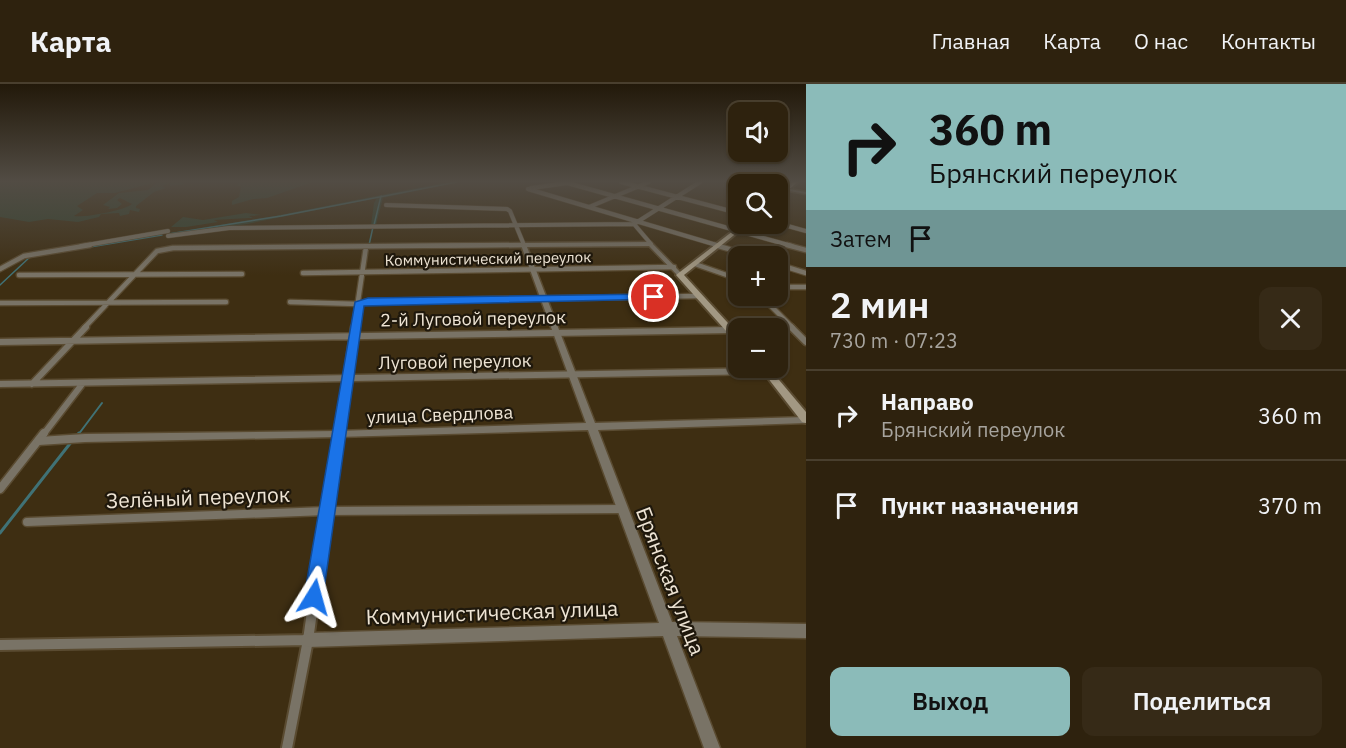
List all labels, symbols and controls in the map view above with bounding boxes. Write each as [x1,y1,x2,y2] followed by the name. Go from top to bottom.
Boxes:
[30,23,111,60] text: Карта
[932,27,1010,55] text: Главная
[1043,27,1101,55] text: Карта
[1134,27,1188,55] text: О нас
[1221,27,1316,55] text: Контакты
[728,102,788,378] map controls
[728,102,788,162] button: sound
[929,102,1052,157] text: 360 m
[830,108,908,186] icon: right
[929,155,1178,190] text: Брянский переулок
[728,174,788,234] button: search
[904,222,937,255] icon: arrive
[830,224,892,253] text: Затем
[728,246,788,306] button: +
[384,247,592,270] street label: Коммунистический переулок
[628,271,679,322] pin
[637,280,670,313] icon: arrive
[830,281,929,328] text: 2 мин
[1259,287,1322,350] button: close
[380,305,566,332] street label: 2-й Луговой переулок
[728,318,788,378] button: −
[830,327,958,354] text: 730 m · 07:23
[378,349,532,374] street label: Луговой переулок
[881,387,974,416] text: Направо
[830,399,863,432] icon: right
[366,400,514,429] street label: улица Свердлова
[1258,401,1322,430] text: 360 m
[881,416,1065,443] text: Брянский переулок
[105,480,291,514] street label: Зелёный переулок
[830,489,863,522] icon: arrive
[881,491,1079,520] text: Пункт назначения
[1258,491,1322,520] text: 370 m
[630,503,712,659] street label: Брянская улица
[282,565,346,629] position arrow
[365,594,619,630] street label: Коммунистическая улица
[830,667,1070,736] button: Выход
[1082,667,1322,736] button: Поделиться

